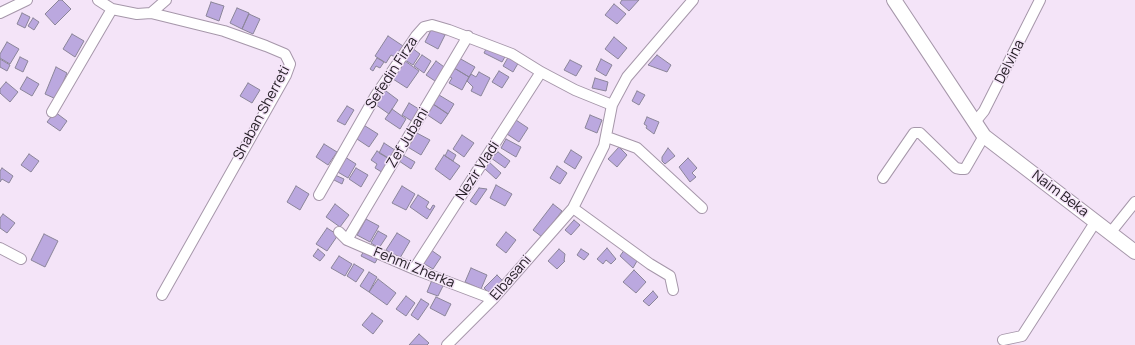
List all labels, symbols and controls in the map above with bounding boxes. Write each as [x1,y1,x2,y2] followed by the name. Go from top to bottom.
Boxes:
[362,34,422,112] street label: Sefedin Firza
[992,37,1028,87] street label: Delvina
[230,63,294,163] street label: Shaban Sherreti
[384,105,432,171] street label: Zef Jubani
[453,138,503,204] street label: Nezir Vladi
[1028,167,1092,221] street label: Naim Beka
[371,244,457,292] street label: Fehmi Zherka
[487,252,535,304] street label: Elbasani

